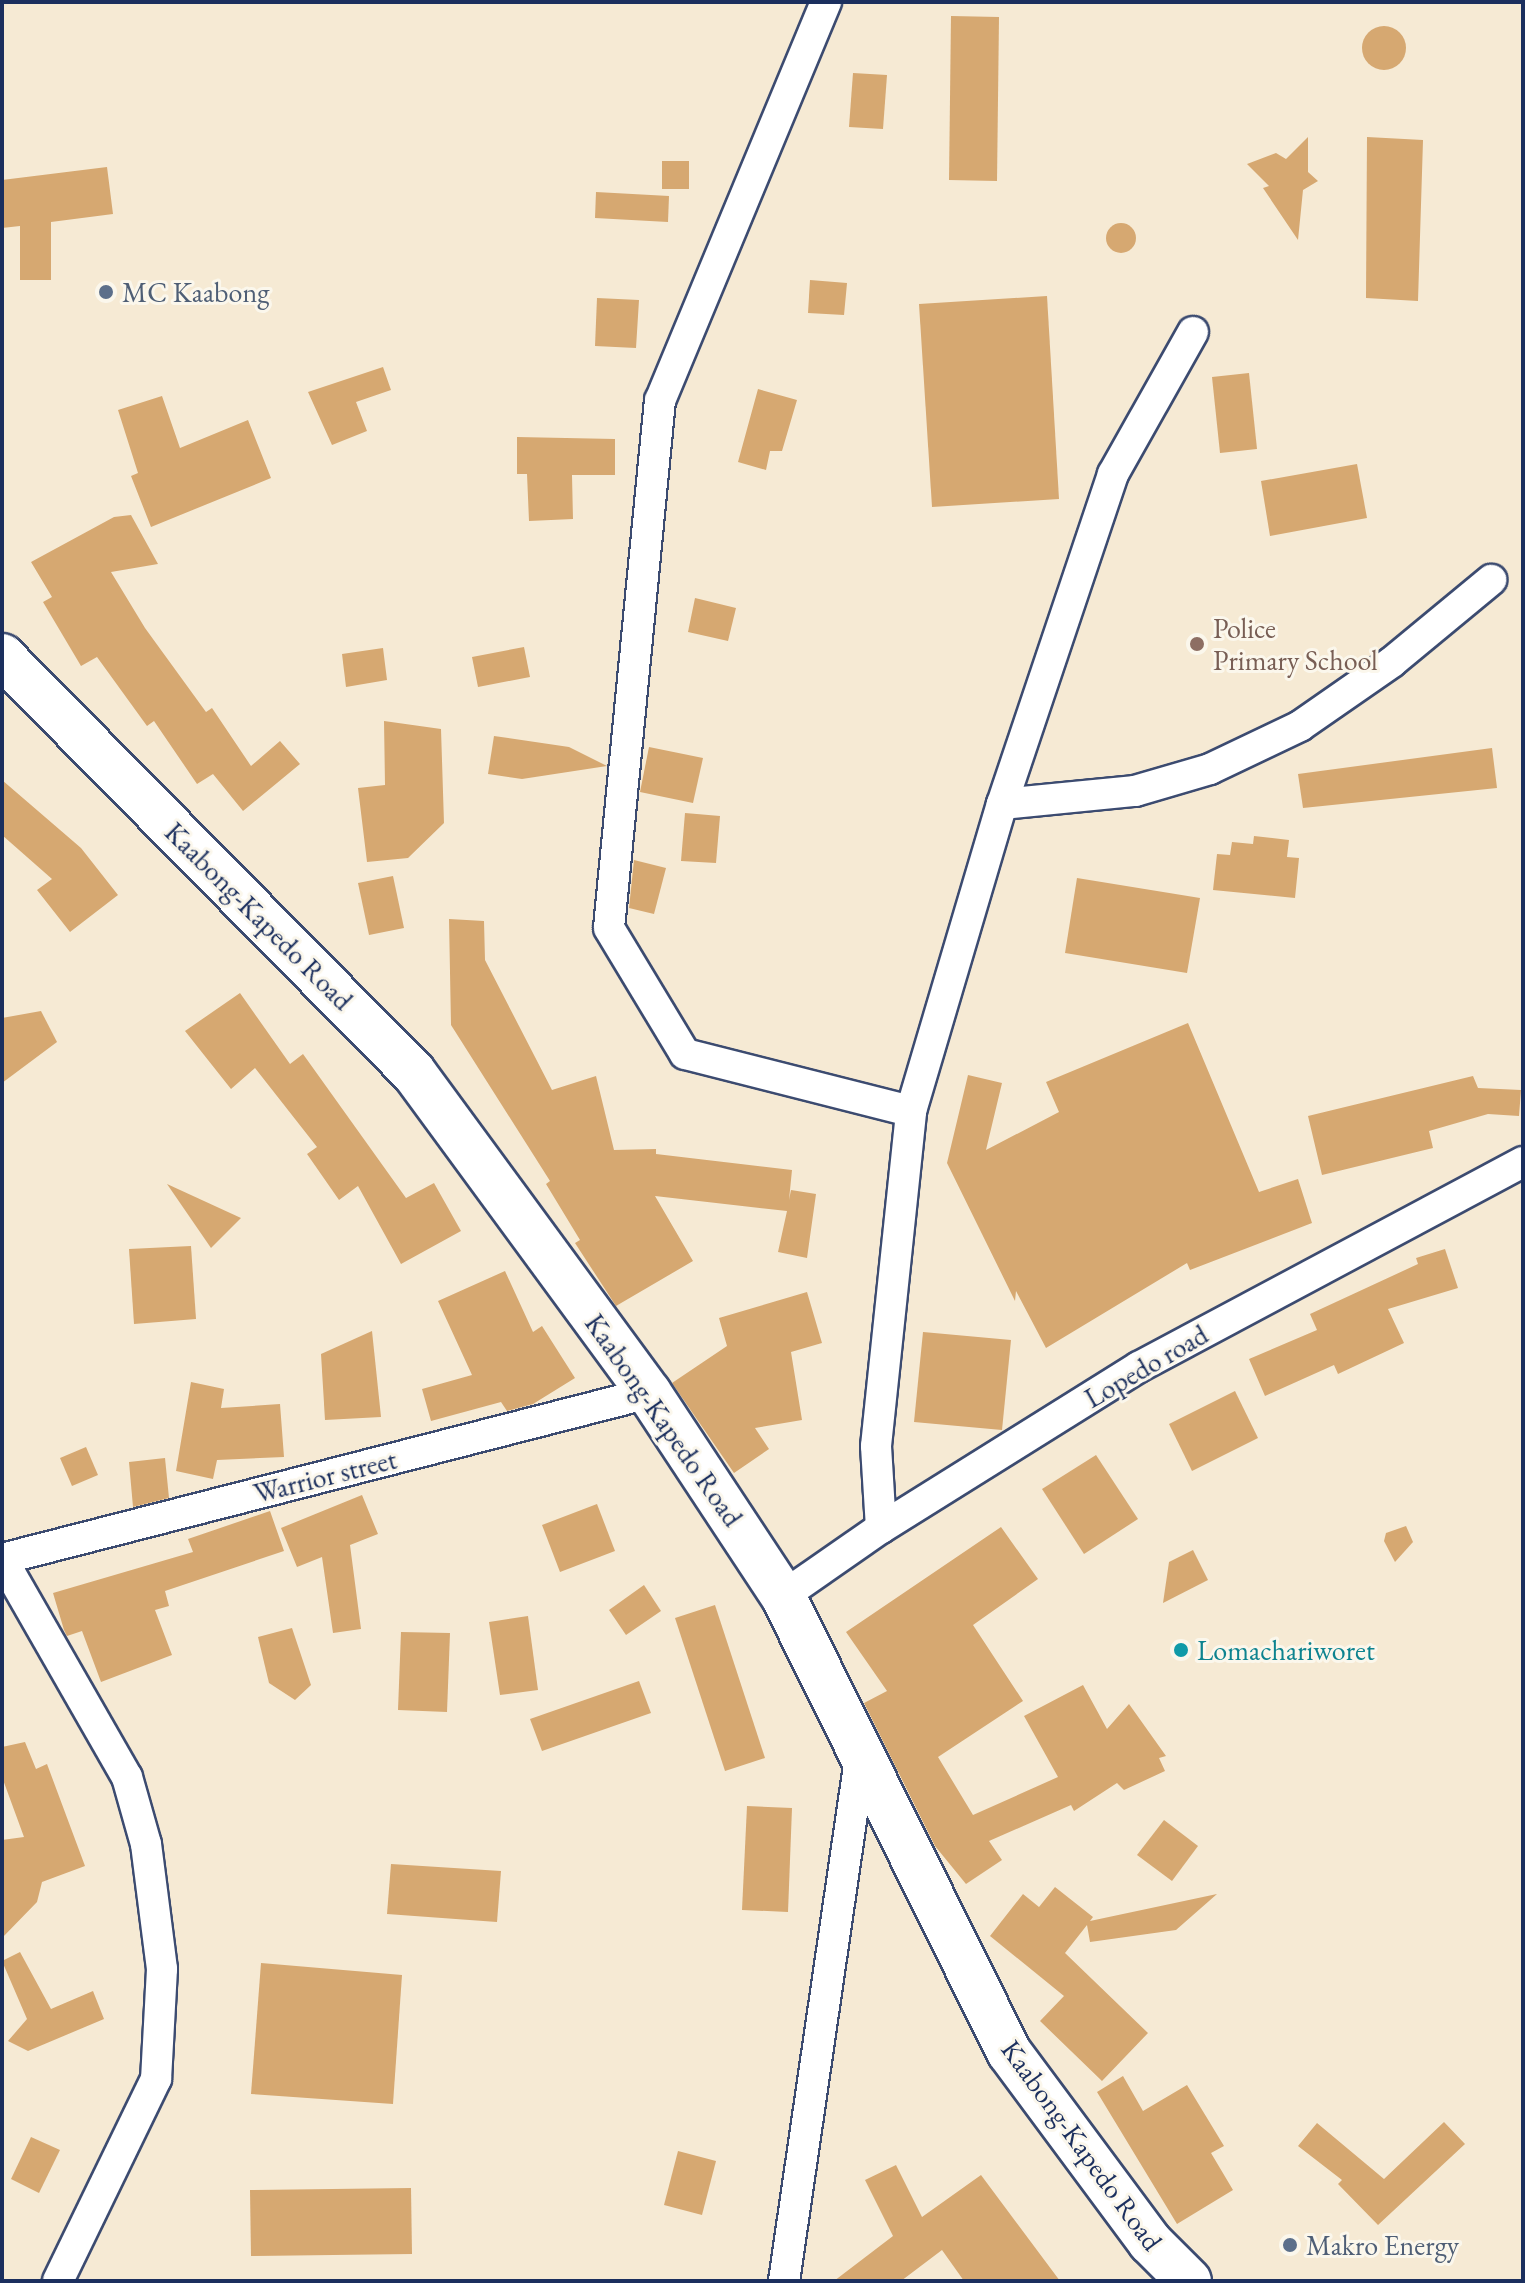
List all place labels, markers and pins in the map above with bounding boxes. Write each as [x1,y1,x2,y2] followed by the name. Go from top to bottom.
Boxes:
[122,275,269,309] place label: MC Kaabong
[97,283,115,301] marker: MC Kaabong
[1213,611,1378,677] place label: Police Primary School
[1188,635,1206,653] marker: Police Primary School
[1197,1633,1375,1667] place label: Lomachariworet
[1172,1641,1190,1659] marker: Lomachariworet
[1306,2228,1459,2262] place label: Makro Energy
[1281,2236,1299,2254] marker: Makro Energy

